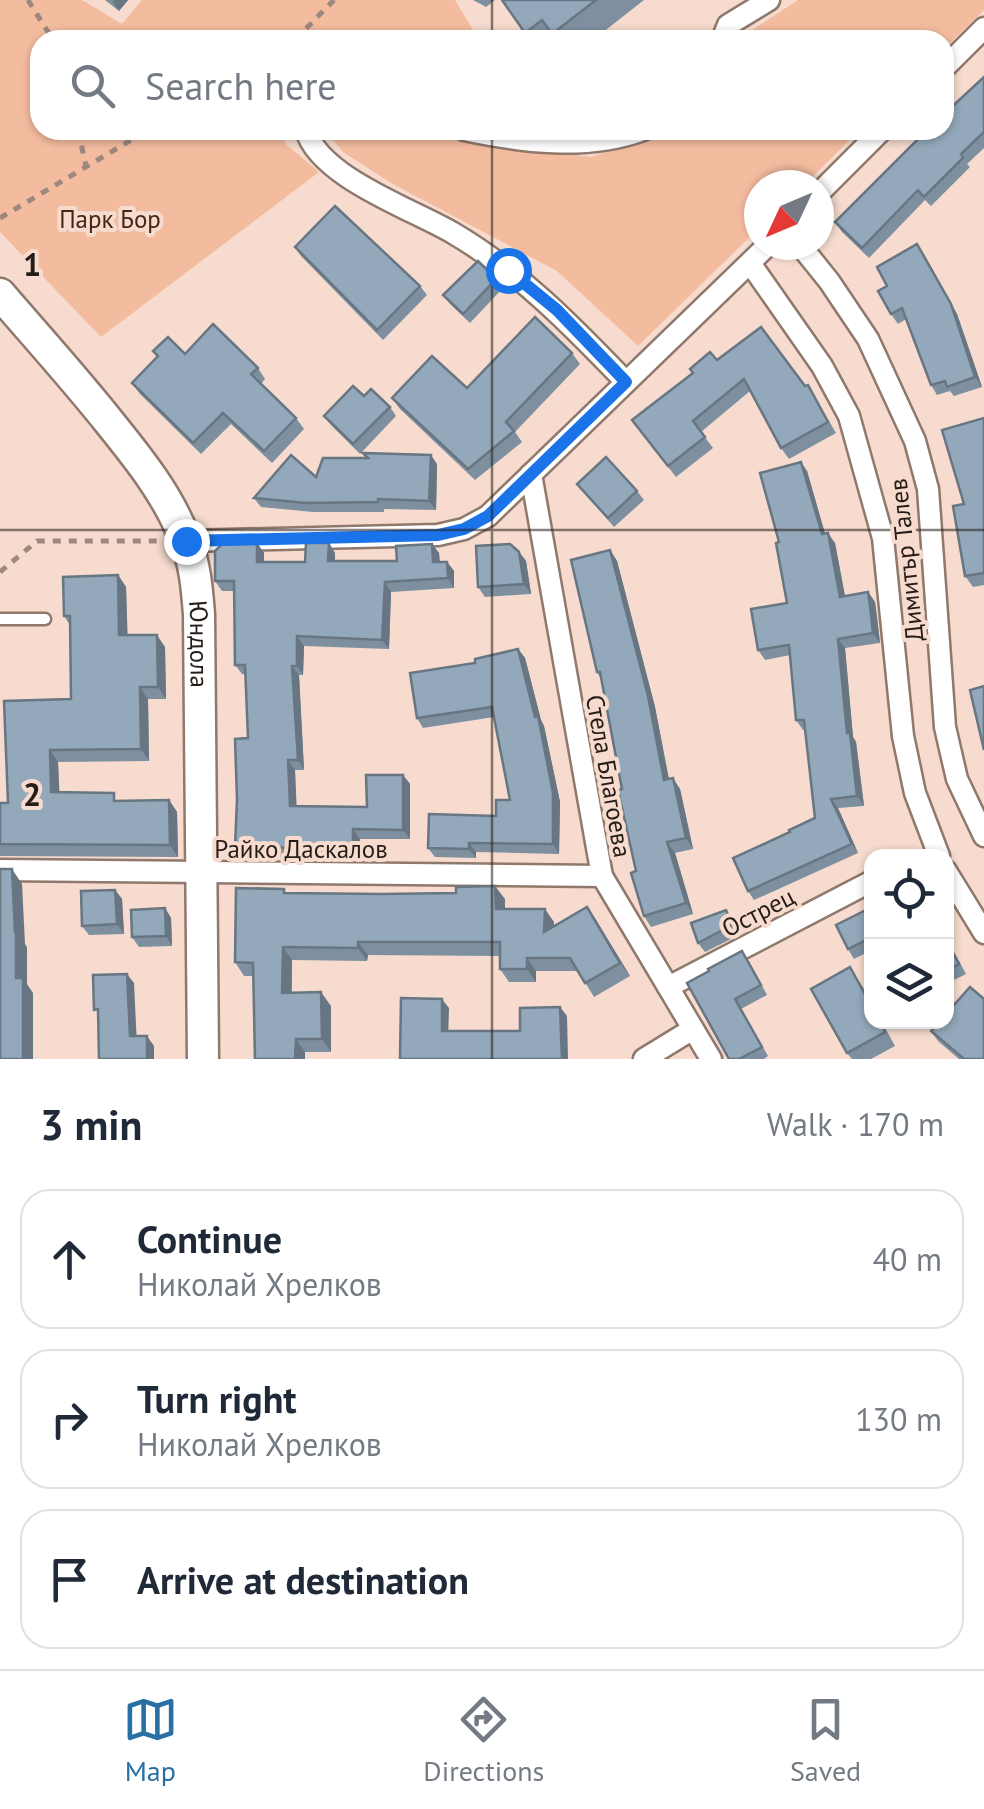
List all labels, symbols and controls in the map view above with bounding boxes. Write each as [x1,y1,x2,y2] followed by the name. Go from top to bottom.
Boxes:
[30,30,954,140] search box
[65,58,120,113] icon: search
[145,61,337,110] text: Search here
[744,170,834,260] north arrow
[59,203,161,235] park label: Парк Бор
[23,243,41,285] text: 1
[486,248,532,294] route start
[882,477,930,643] street label: Димитър Талев
[164,519,210,565] route end
[182,599,216,688] street label: Юндола
[579,692,639,860] street label: Стела Благоева
[23,773,41,815] text: 2
[214,833,388,865] street label: Райко Даскалов
[864,849,954,1029] map controls
[864,849,954,939] button: locate
[716,880,800,944] street label: Острец
[864,939,954,1029] button: layers
[40,1097,142,1152] text: 3 min
[767,1103,944,1145] text: Walk · 170 m
[137,1214,282,1263] text: Continue
[42,1232,97,1287] icon: ahead
[873,1238,942,1280] text: 40 m
[137,1263,382,1305] text: Николай Хрелков
[137,1374,297,1423] text: Turn right
[42,1392,97,1447] icon: right
[855,1398,942,1440] text: 130 m
[137,1423,382,1465] text: Николай Хрелков
[42,1552,97,1607] icon: arrive
[137,1555,469,1604] text: Arrive at destination
[123,1692,178,1789] tab: Map
[423,1692,544,1789] tab: Directions
[790,1692,861,1789] tab: Saved

